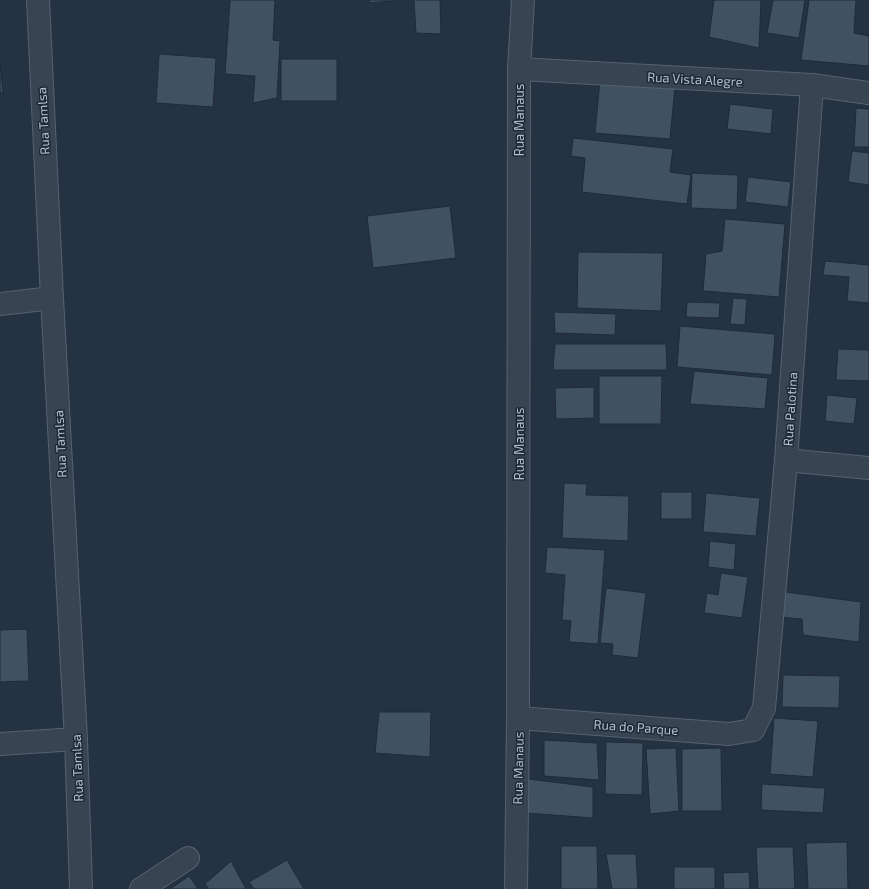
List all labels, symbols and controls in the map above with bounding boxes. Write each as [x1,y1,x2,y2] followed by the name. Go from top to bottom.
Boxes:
[647,69,743,89] street label: Rua Vista Alegre
[511,84,527,156] street label: Rua Manaus
[33,87,53,155] street label: Rua Tamlsa
[779,371,801,447] street label: Rua Palotina
[511,408,527,480] street label: Rua Manaus
[50,410,70,478] street label: Rua Tamlsa
[593,716,679,738] street label: Rua do Parque
[509,731,527,805] street label: Rua Manaus
[68,734,86,802] street label: Rua Tamlsa

